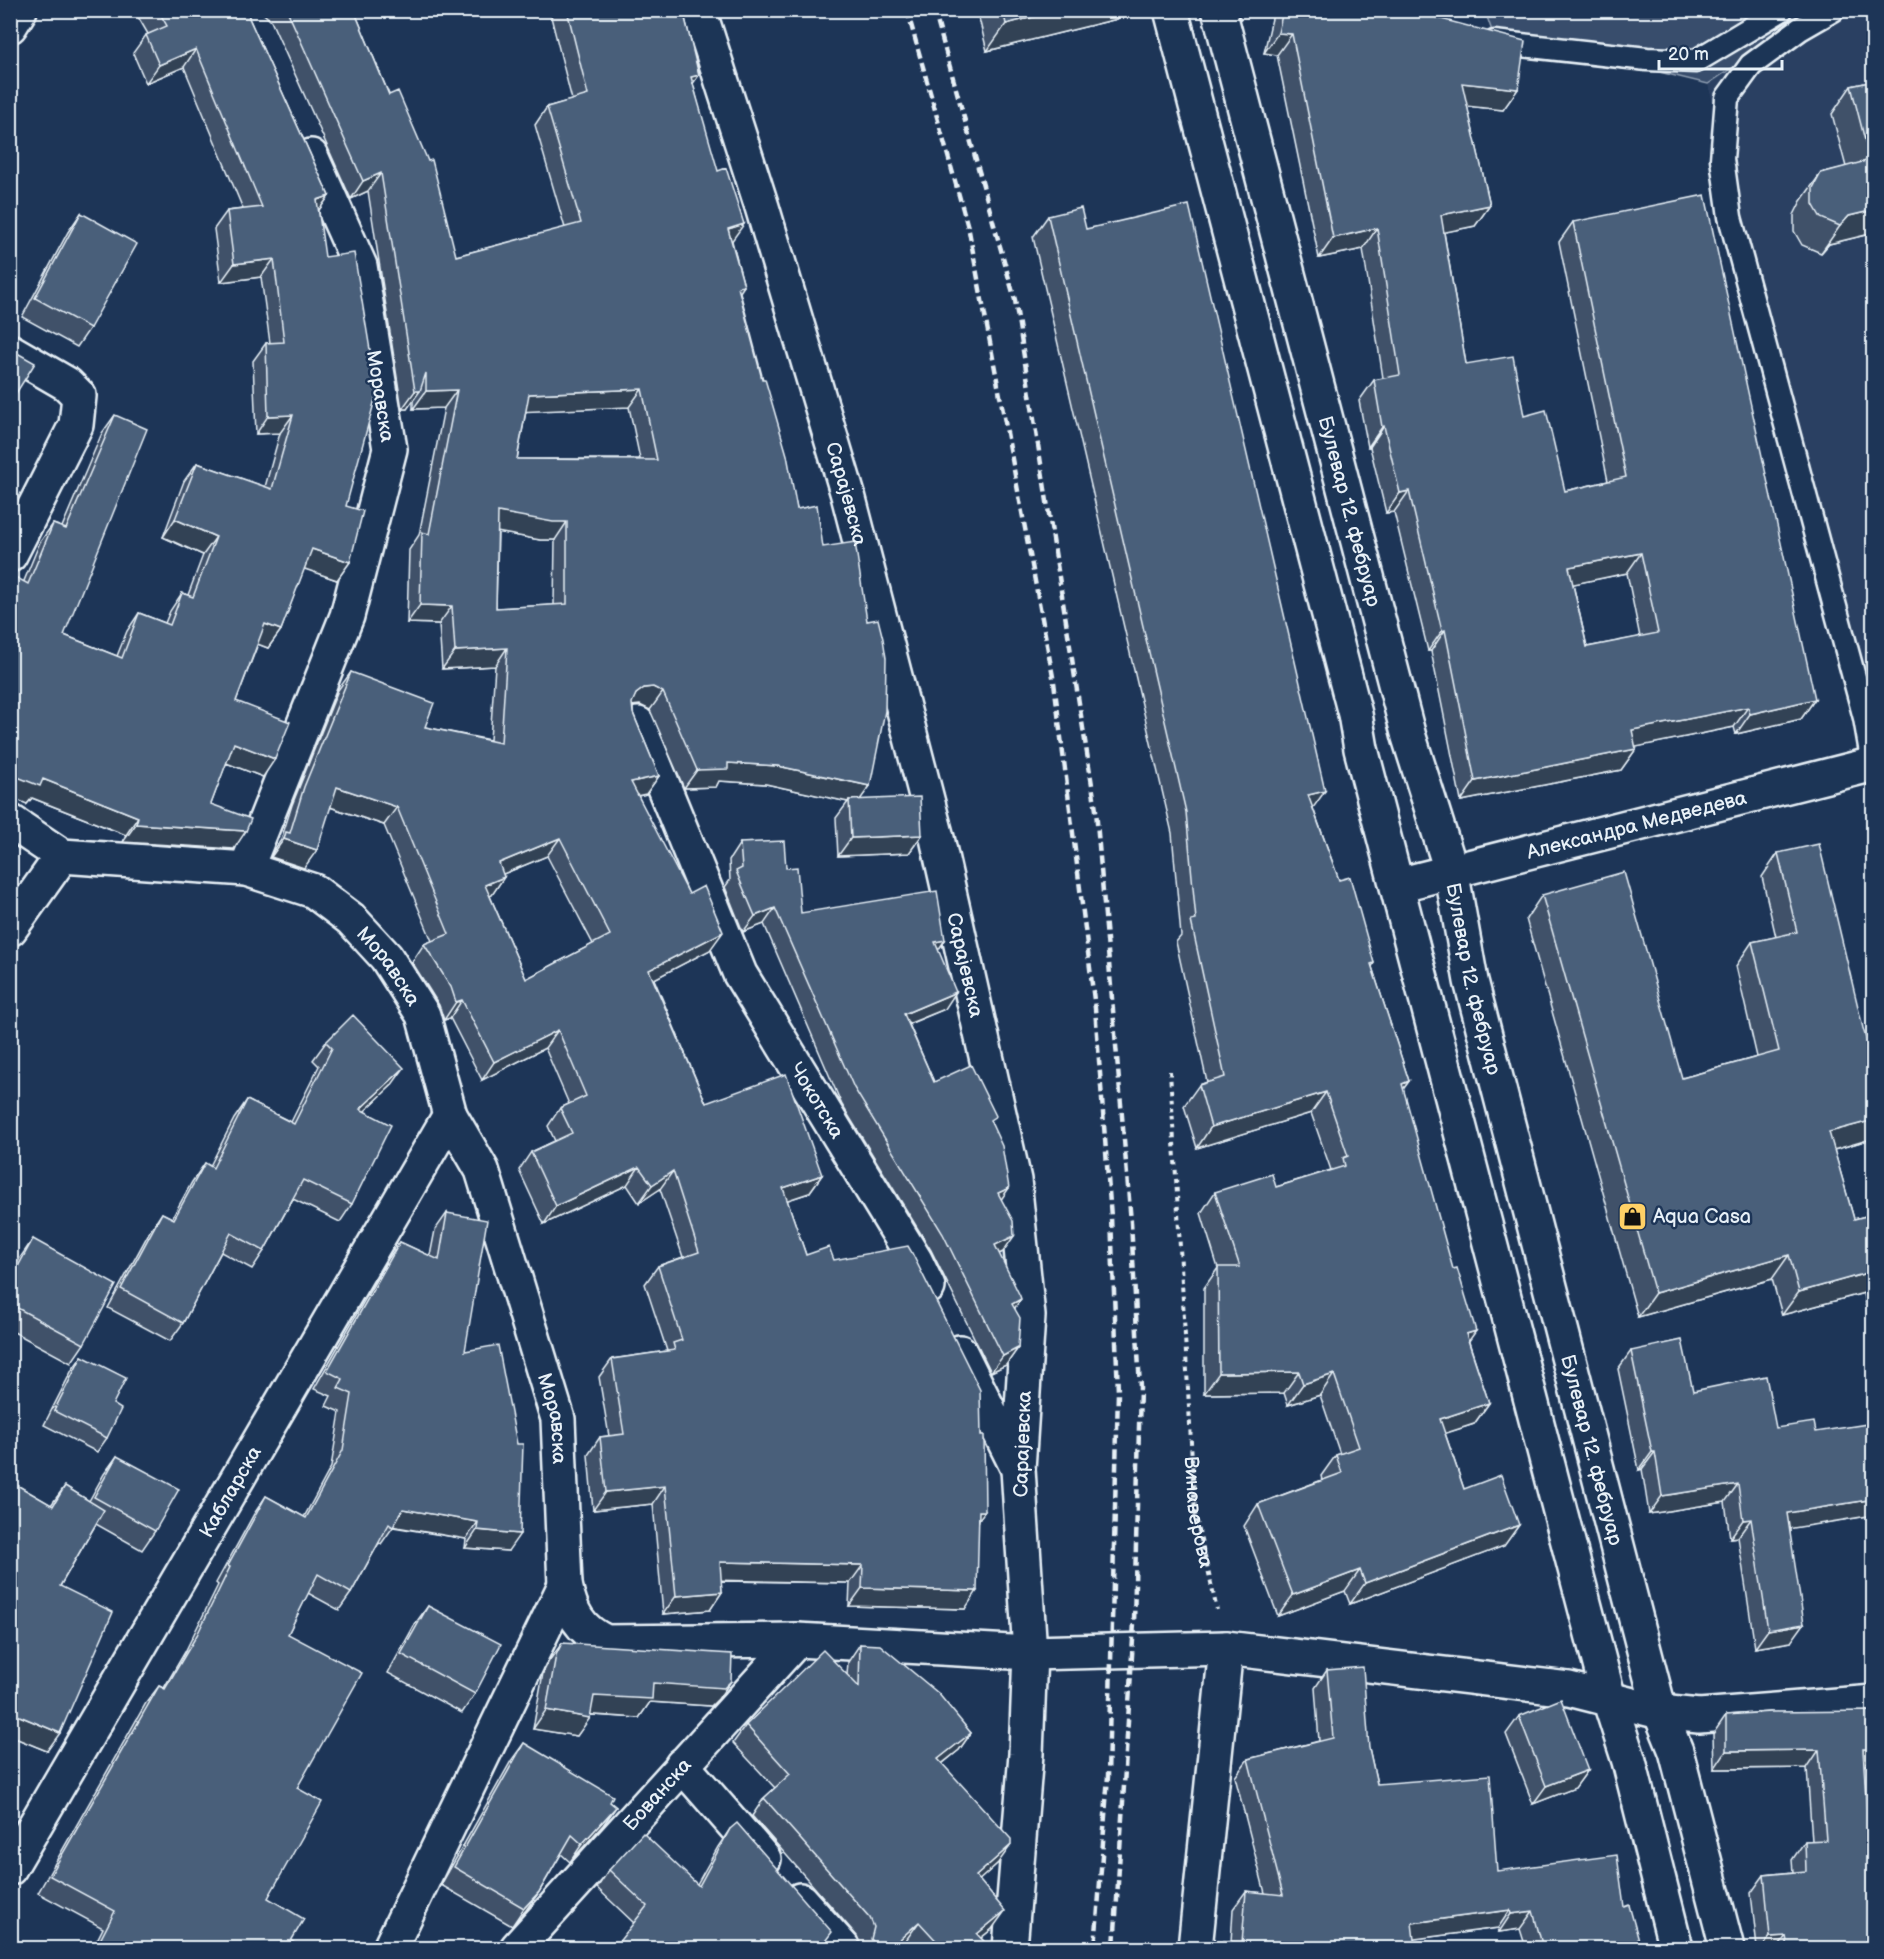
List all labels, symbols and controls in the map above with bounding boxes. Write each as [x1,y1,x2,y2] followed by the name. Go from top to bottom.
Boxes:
[1659,33,1782,71] scale bar
[1668,44,1709,65] text: 20 m
[361,349,399,444] street label: Моравска
[1313,414,1386,610] street label: Булевар 12. фебруар
[820,439,872,549] street label: Сарајевска
[1523,786,1749,865] street label: Александра Медведева
[1441,881,1506,1078] street label: Булевар 12. фебруар
[941,911,988,1020] street label: Сарајевска
[351,922,425,1011] street label: Моравска
[784,1058,849,1143] street label: Чокотска
[1616,1200,1648,1232] shop icon: Aqua Casa
[1653,1205,1751,1229] place label: Aqua Casa
[1555,1352,1628,1549] street label: Булевар 12. фебруар
[532,1370,571,1465] street label: Моравска
[1009,1390,1037,1498] street label: Сарајевска
[195,1442,267,1542] street label: Кабларска
[1179,1455,1218,1570] street label: Винаверова
[619,1753,697,1836] street label: Бованска

